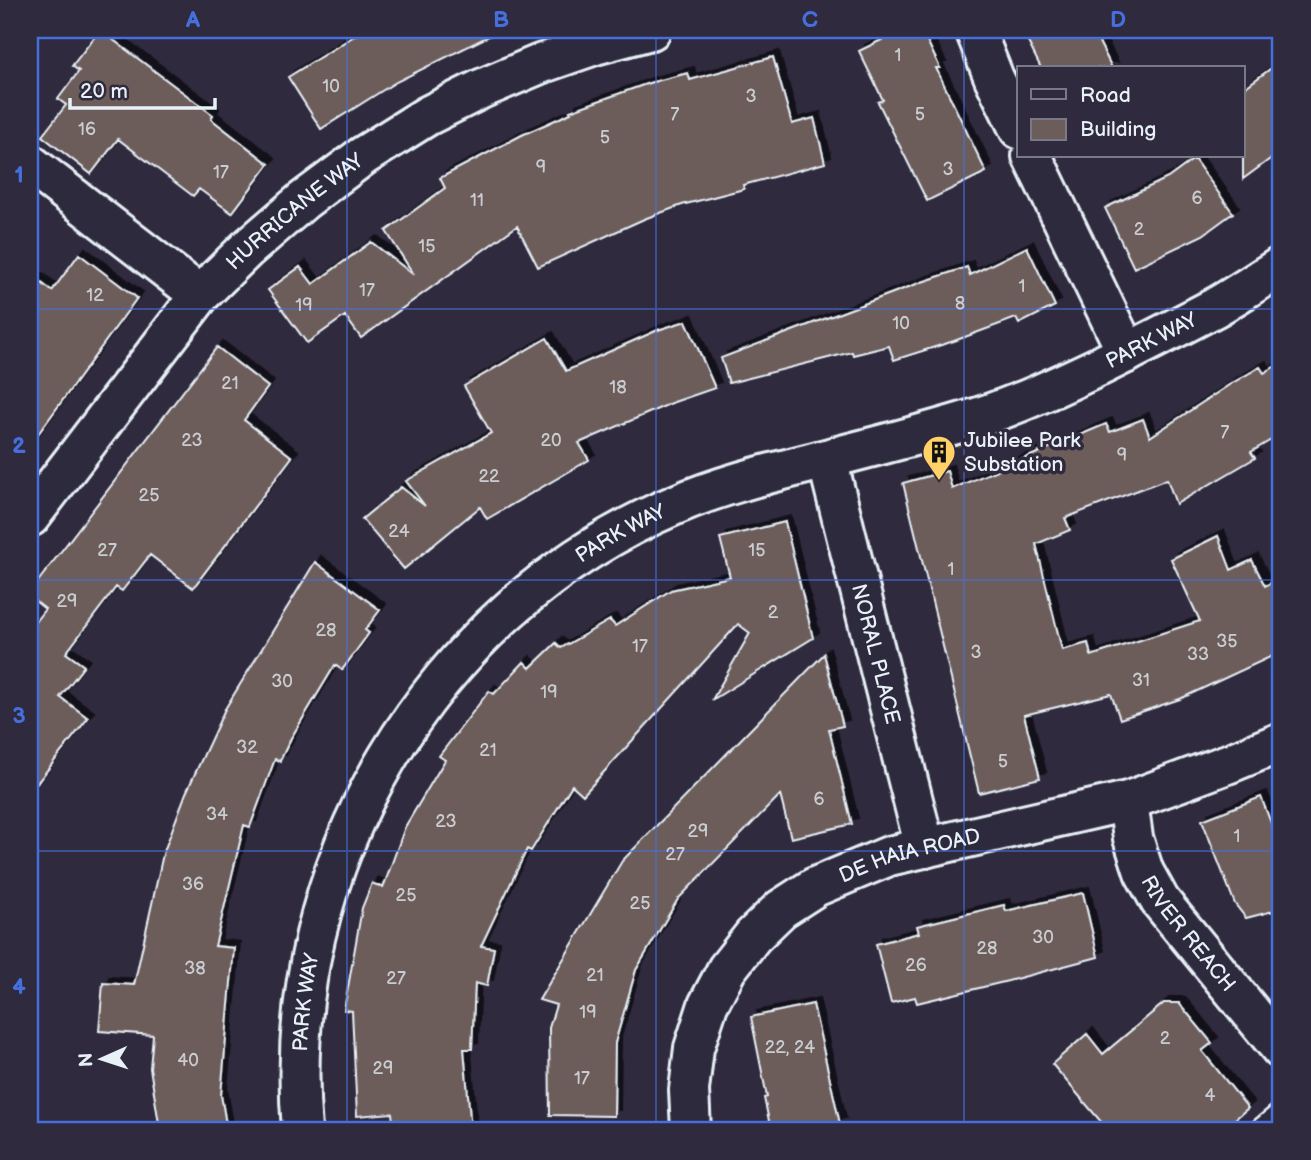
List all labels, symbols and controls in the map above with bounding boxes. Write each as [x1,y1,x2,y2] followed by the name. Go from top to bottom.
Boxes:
[185,6,201,34] text: A
[493,6,509,34] text: B
[802,6,818,34] text: C
[1110,6,1126,34] text: D
[895,45,901,66] house number: 1
[70,66,215,110] scale bar
[1017,66,1244,158] legend
[322,76,340,97] house number: 10
[80,79,128,104] text: 20 m
[1080,83,1131,108] text: Road
[745,86,757,107] house number: 3
[671,104,680,125] house number: 7
[915,104,925,125] house number: 5
[1080,117,1156,142] text: Building
[78,119,96,140] house number: 16
[600,127,610,148] house number: 5
[221,147,369,275] street label: HURRICANE WAY
[536,157,546,178] house number: 9
[942,159,954,180] house number: 3
[14,161,24,189] text: 1
[213,162,229,183] house number: 17
[1192,188,1203,209] house number: 6
[470,190,484,211] house number: 11
[1134,219,1145,240] house number: 2
[418,236,436,257] house number: 15
[1019,276,1025,297] house number: 1
[359,280,375,301] house number: 17
[86,285,104,306] house number: 12
[955,293,965,314] house number: 8
[295,295,313,316] house number: 19
[1102,306,1202,374] street label: PARK WAY
[892,313,910,334] house number: 10
[221,373,239,394] house number: 21
[609,377,627,398] house number: 18
[1221,422,1230,443] house number: 7
[964,428,1081,477] place label: Jubilee Park Substation
[181,430,203,451] house number: 23
[540,430,562,451] house number: 20
[12,432,26,460] text: 2
[920,433,958,482] building icon: Jubilee Park Substation
[1117,445,1127,466] house number: 9
[478,466,500,487] house number: 22
[139,485,159,506] house number: 25
[571,498,670,568] street label: PARK WAY
[388,521,410,542] house number: 24
[97,540,117,561] house number: 27
[748,540,766,561] house number: 15
[948,559,954,580] house number: 1
[846,581,906,727] street label: NORAL PLACE
[56,591,78,612] house number: 29
[768,602,779,623] house number: 2
[315,620,337,641] house number: 28
[1216,631,1238,652] house number: 35
[632,636,648,657] house number: 17
[970,642,982,663] house number: 3
[1187,644,1209,665] house number: 33
[1132,670,1150,691] house number: 31
[271,671,293,692] house number: 30
[540,682,558,703] house number: 19
[12,702,26,730] text: 3
[236,737,258,758] house number: 32
[479,740,497,761] house number: 21
[998,751,1008,772] house number: 5
[814,789,825,810] house number: 6
[206,804,228,825] house number: 34
[435,811,457,832] house number: 23
[687,821,709,842] house number: 29
[835,823,983,888] street label: DE HAIA ROAD
[1234,826,1240,847] house number: 1
[665,844,685,865] house number: 27
[1136,871,1241,996] street label: RIVER REACH
[182,874,204,895] house number: 36
[396,885,416,906] house number: 25
[630,893,650,914] house number: 25
[1032,927,1054,948] house number: 30
[976,938,998,959] house number: 28
[287,950,324,1052] street label: PARK WAY
[905,955,927,976] house number: 26
[184,958,206,979] house number: 38
[586,965,604,986] house number: 21
[386,968,406,989] house number: 27
[12,973,26,1001] text: 4
[579,1002,597,1023] house number: 19
[66,1024,136,1094] north arrow
[1160,1028,1171,1049] house number: 2
[765,1037,815,1058] house number: 22, 24
[177,1050,199,1071] house number: 40
[75,1052,98,1068] text: N
[372,1058,394,1079] house number: 29
[574,1068,590,1089] house number: 17
[1205,1085,1216,1106] house number: 4

